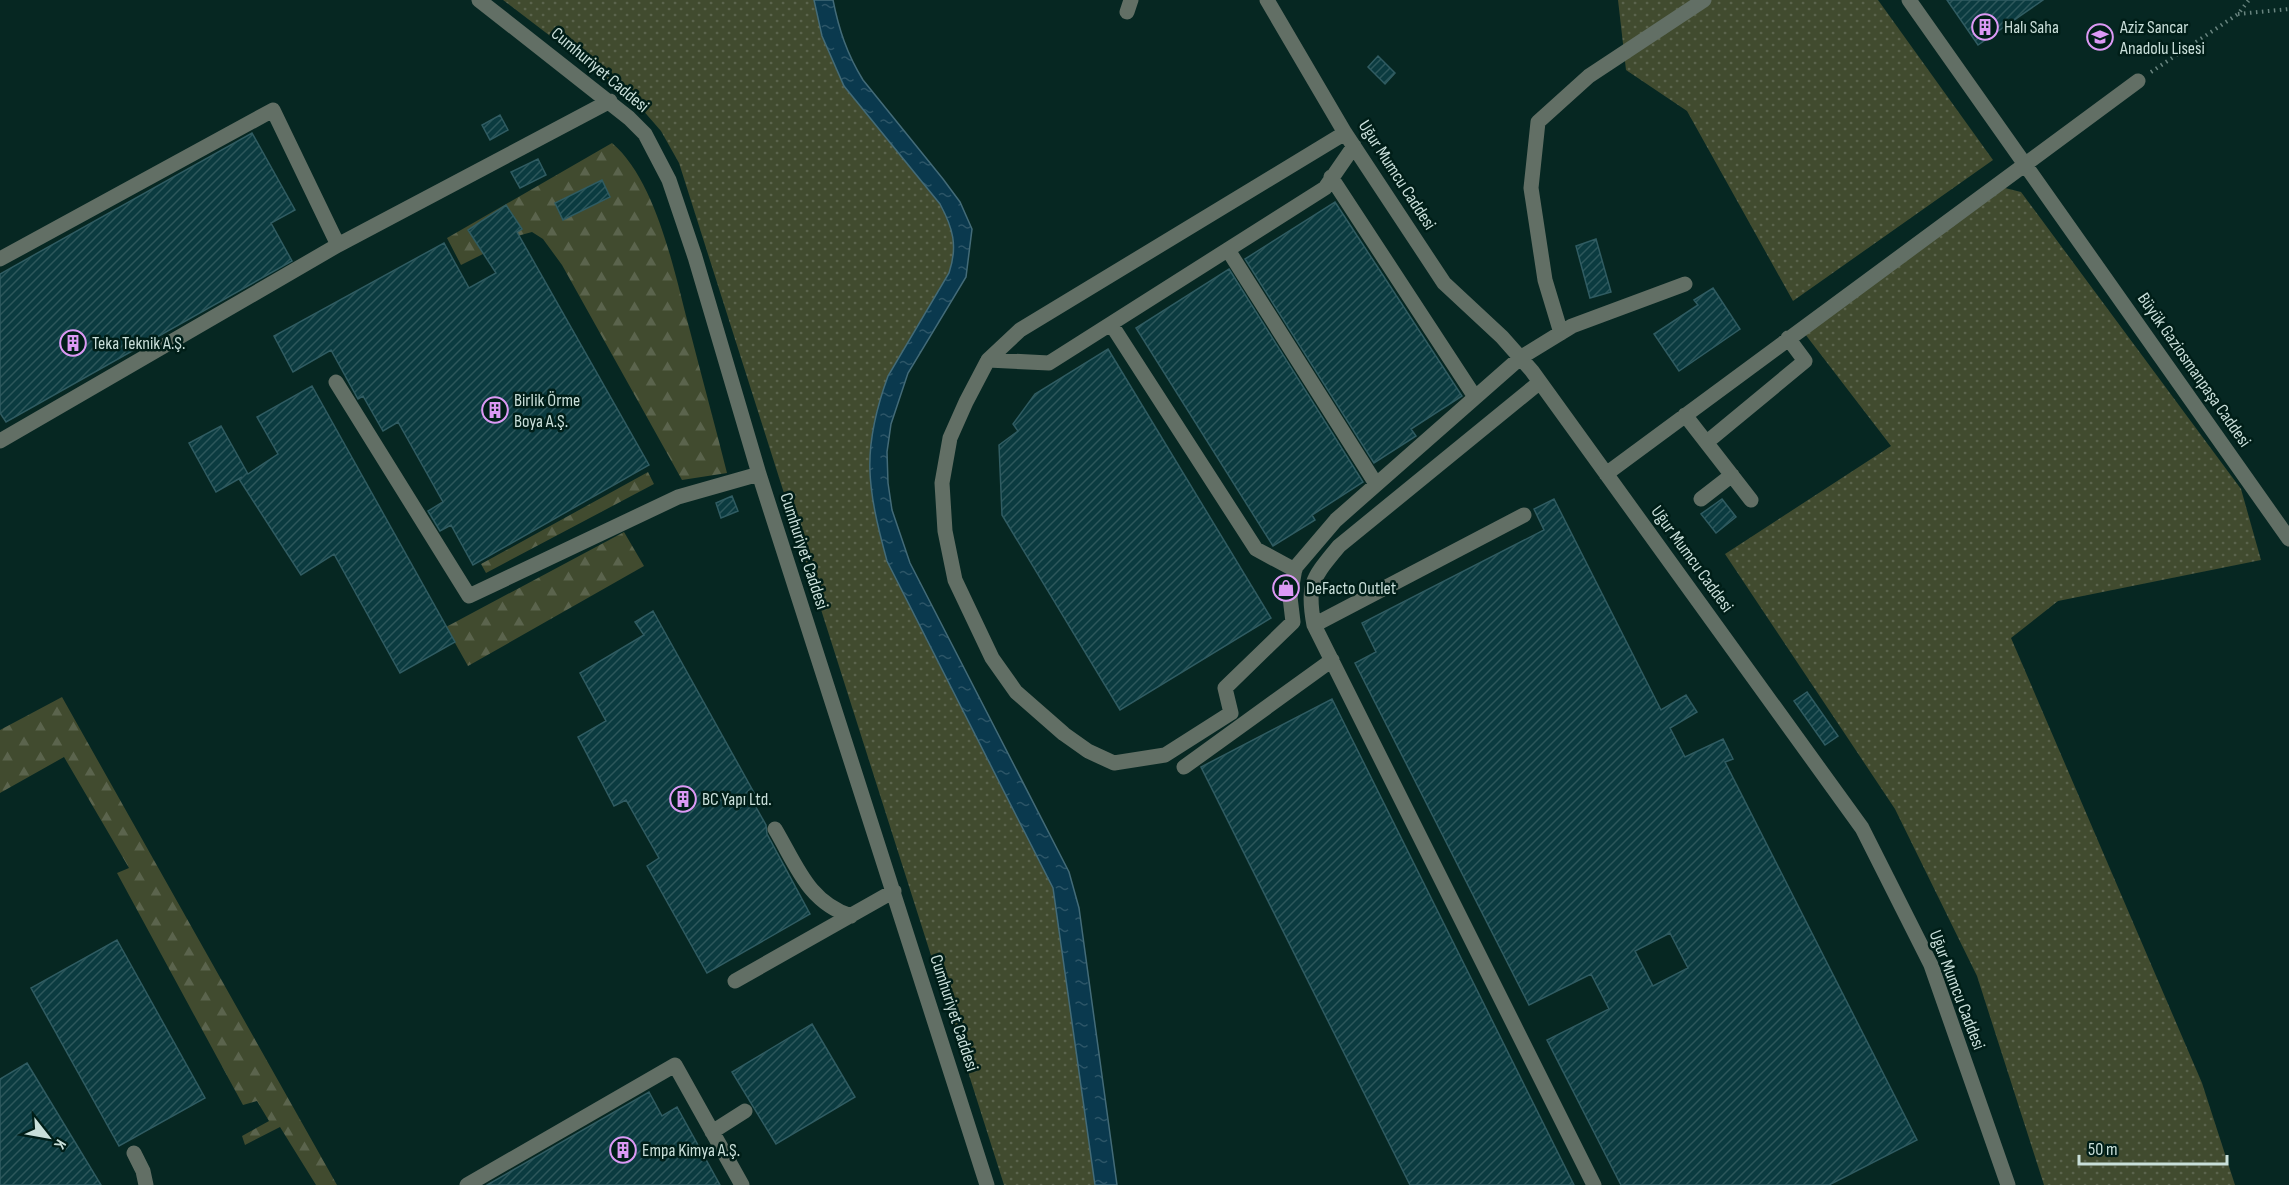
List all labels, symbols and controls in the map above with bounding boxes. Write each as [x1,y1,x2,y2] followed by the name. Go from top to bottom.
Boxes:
[1970,12,2000,42] building icon: Halı Saha
[2004,17,2059,38] place label: Halı Saha
[2119,17,2205,59] place label: Aziz Sancar Anadolu Lisesi
[2085,22,2115,52] school or university icon: Aziz Sancar Anadolu Lisesi
[547,23,653,117] street label: Cumhuriyet Caddesi
[1354,116,1440,234] street label: Uğur Mumcu Caddesi
[2133,289,2255,451] street label: Büyük Gaziosmanpaşa Caddesi
[58,328,88,358] building icon: Teka Teknik A.Ş.
[92,333,185,354] place label: Teka Teknik A.Ş.
[514,390,580,432] place label: Birlik Örme Boya A.Ş.
[480,395,510,425] building icon: Birlik Örme Boya A.Ş.
[775,490,833,612] street label: Cumhuriyet Caddesi
[1646,502,1738,616] street label: Uğur Mumcu Caddesi
[1271,573,1301,603] shop icon: DeFacto Outlet
[1306,578,1397,599] place label: DeFacto Outlet
[668,784,698,814] building icon: BC Yapı Ltd.
[702,789,772,810] place label: BC Yapı Ltd.
[1925,927,1989,1053] street label: Uğur Mumcu Caddesi
[925,952,983,1074] street label: Cumhuriyet Caddesi
[18,1107,78,1167] north arrow
[2079,1128,2228,1166] scale bar
[608,1135,638,1165] building icon: Empa Kimya A.Ş.
[49,1136,70,1152] text: K
[2088,1139,2118,1160] text: 50 m
[642,1140,740,1161] place label: Empa Kimya A.Ş.

